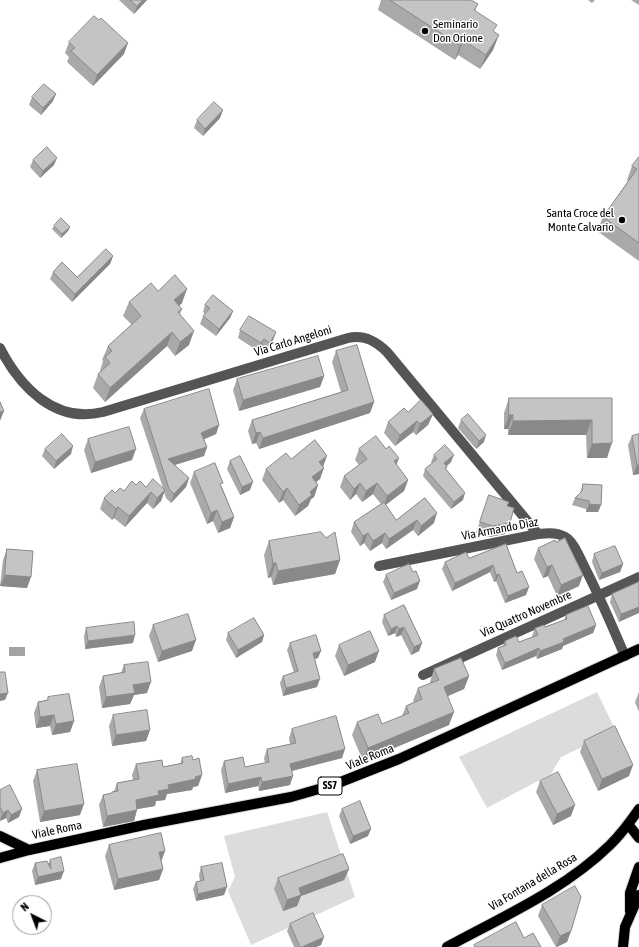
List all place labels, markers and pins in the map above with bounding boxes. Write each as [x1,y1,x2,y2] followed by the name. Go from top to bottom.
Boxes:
[433,17,483,45] place label: Seminario Don Orione
[420,26,430,36] marker: Seminario Don Orione
[546,206,614,234] place label: Santa Croce del Monte Calvario
[617,215,627,225] marker: Santa Croce del Monte Calvario

